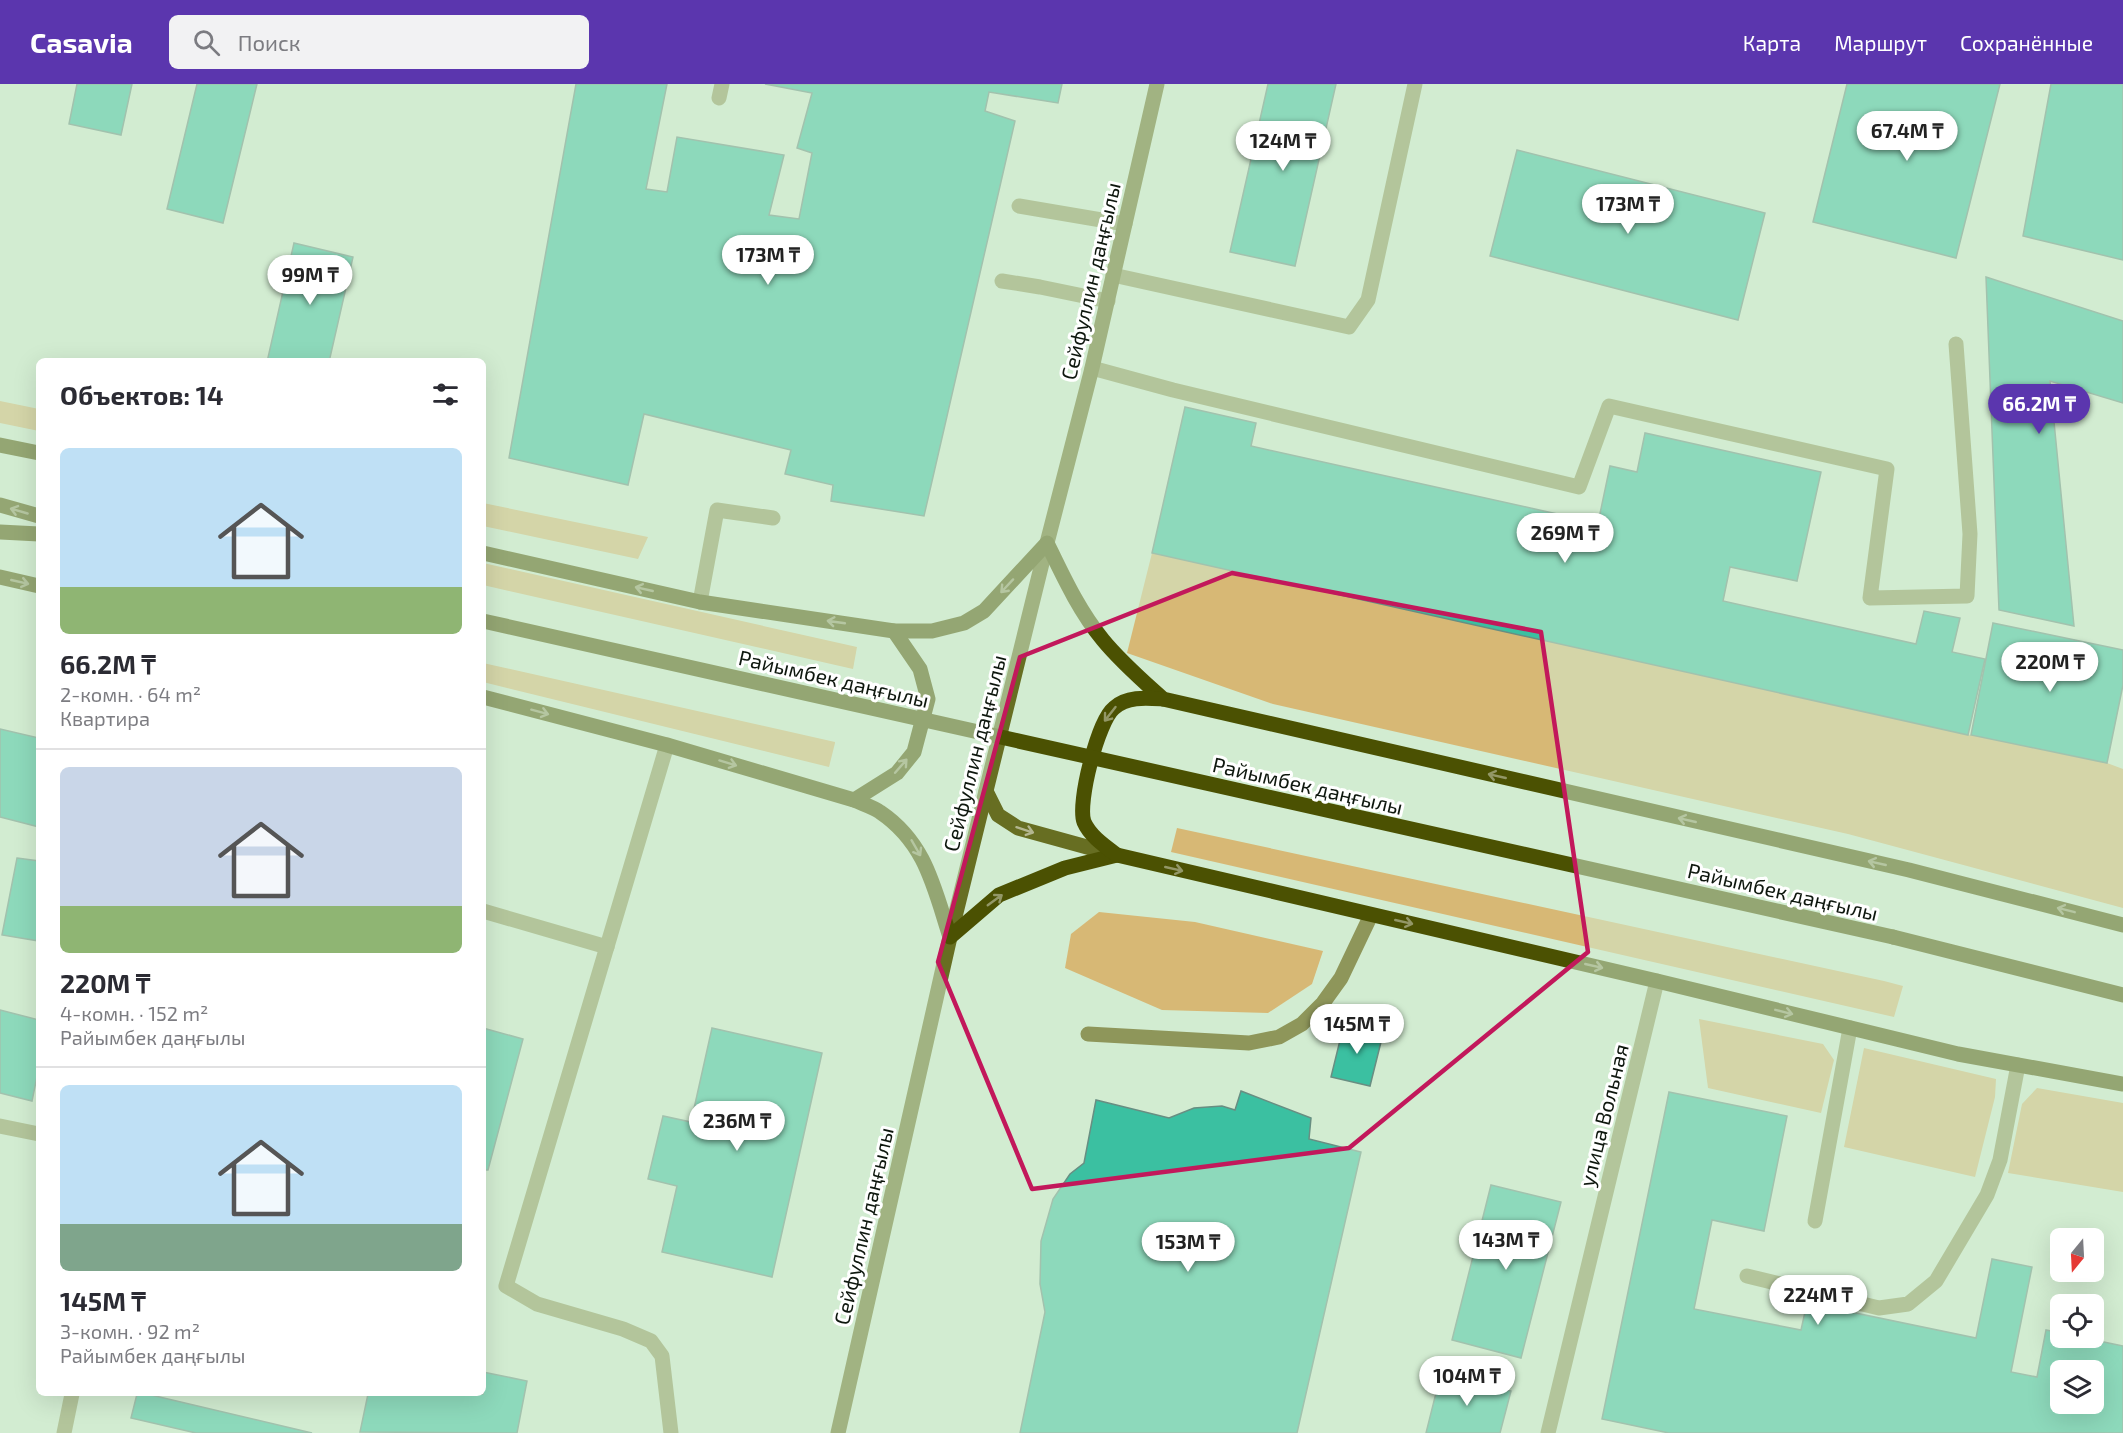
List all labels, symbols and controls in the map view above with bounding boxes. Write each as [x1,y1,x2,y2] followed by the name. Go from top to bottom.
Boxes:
[169,15,589,69] search box
[30,25,133,59] text: Casavia
[190,26,223,59] icon: search
[238,29,301,55] text: Поиск
[1743,30,1801,55] text: Карта
[1834,30,1927,55] text: Маршрут
[1960,30,2093,55] text: Сохранённые
[1852,111,1962,162] pin: 67.4M ₸
[1871,118,1943,142] text: 67.4M ₸
[1234,121,1332,172] pin: 124M ₸
[1250,128,1316,152] text: 124M ₸
[1055,180,1126,382] street label: Сейфуллин даңғылы
[1579,184,1677,235] pin: 173M ₸
[1596,191,1660,215] text: 173M ₸
[719,235,817,286] pin: 173M ₸
[736,242,800,266] text: 173M ₸
[268,255,352,306] pin: 99M ₸
[281,262,339,286] text: 99M ₸
[429,378,462,411] icon: filters
[60,379,224,410] text: Объектов: 14
[1984,384,2094,435] pin: 66.2M ₸
[2002,391,2076,415] text: 66.2M ₸
[207,487,315,595] icon: home
[10,505,29,516] one-way arrow
[1516,513,1614,564] pin: 269M ₸
[1531,520,1599,544] text: 269M ₸
[10,576,29,588] one-way arrow
[1000,578,1014,593] one-way arrow
[635,583,654,595] one-way arrow
[827,617,846,628] one-way arrow
[2001,642,2099,693] pin: 220M ₸
[736,644,932,712] street label: Райымбек даңғылы
[60,648,156,679] text: 66.2M ₸
[2015,649,2085,673] text: 220M ₸
[937,652,1012,854] street label: Сейфуллин даңғылы
[60,682,201,706] text: 2-комн. · 64 m²
[60,706,150,730] text: Квартира
[530,706,549,718] one-way arrow
[1104,706,1117,722] one-way arrow
[1210,751,1406,819] street label: Райымбек даңғылы
[718,758,737,769] one-way arrow
[894,759,908,775] one-way arrow
[1488,770,1507,781] one-way arrow
[207,806,315,914] icon: home
[1678,813,1697,825] one-way arrow
[1016,825,1035,836] one-way arrow
[910,839,922,856] one-way arrow
[1685,857,1881,925] street label: Райымбек даңғылы
[1868,857,1887,869] one-way arrow
[1164,863,1183,875] one-way arrow
[987,893,1003,906] one-way arrow
[2057,904,2076,916] one-way arrow
[1395,917,1414,929] one-way arrow
[1585,961,1604,973] one-way arrow
[60,967,150,998] text: 220M ₸
[60,1001,208,1025] text: 4-комн. · 152 m²
[1308,1004,1406,1055] pin: 145M ₸
[1774,1006,1793,1018] one-way arrow
[1324,1011,1390,1035] text: 145M ₸
[60,1025,245,1049] text: Райымбек даңғылы
[1573,1041,1634,1189] street label: улица Вольная
[688,1101,786,1152] pin: 236M ₸
[703,1108,771,1132] text: 236M ₸
[207,1124,315,1232] icon: home
[828,1125,899,1327] street label: Сейфуллин даңғылы
[1457,1220,1555,1271] pin: 143M ₸
[1139,1222,1237,1273] pin: 153M ₸
[1473,1227,1539,1251] text: 143M ₸
[2050,1228,2104,1282] north arrow
[2050,1228,2104,1414] map controls
[1156,1229,1220,1253] text: 153M ₸
[1769,1275,1867,1326] pin: 224M ₸
[1783,1282,1853,1306] text: 224M ₸
[60,1285,146,1316] text: 145M ₸
[2050,1294,2104,1348] button: locate
[60,1319,200,1343] text: 3-комн. · 92 m²
[60,1343,245,1367] text: Райымбек даңғылы
[1418,1356,1516,1407] pin: 104M ₸
[2050,1360,2104,1414] button: layers
[1433,1363,1501,1387] text: 104M ₸

